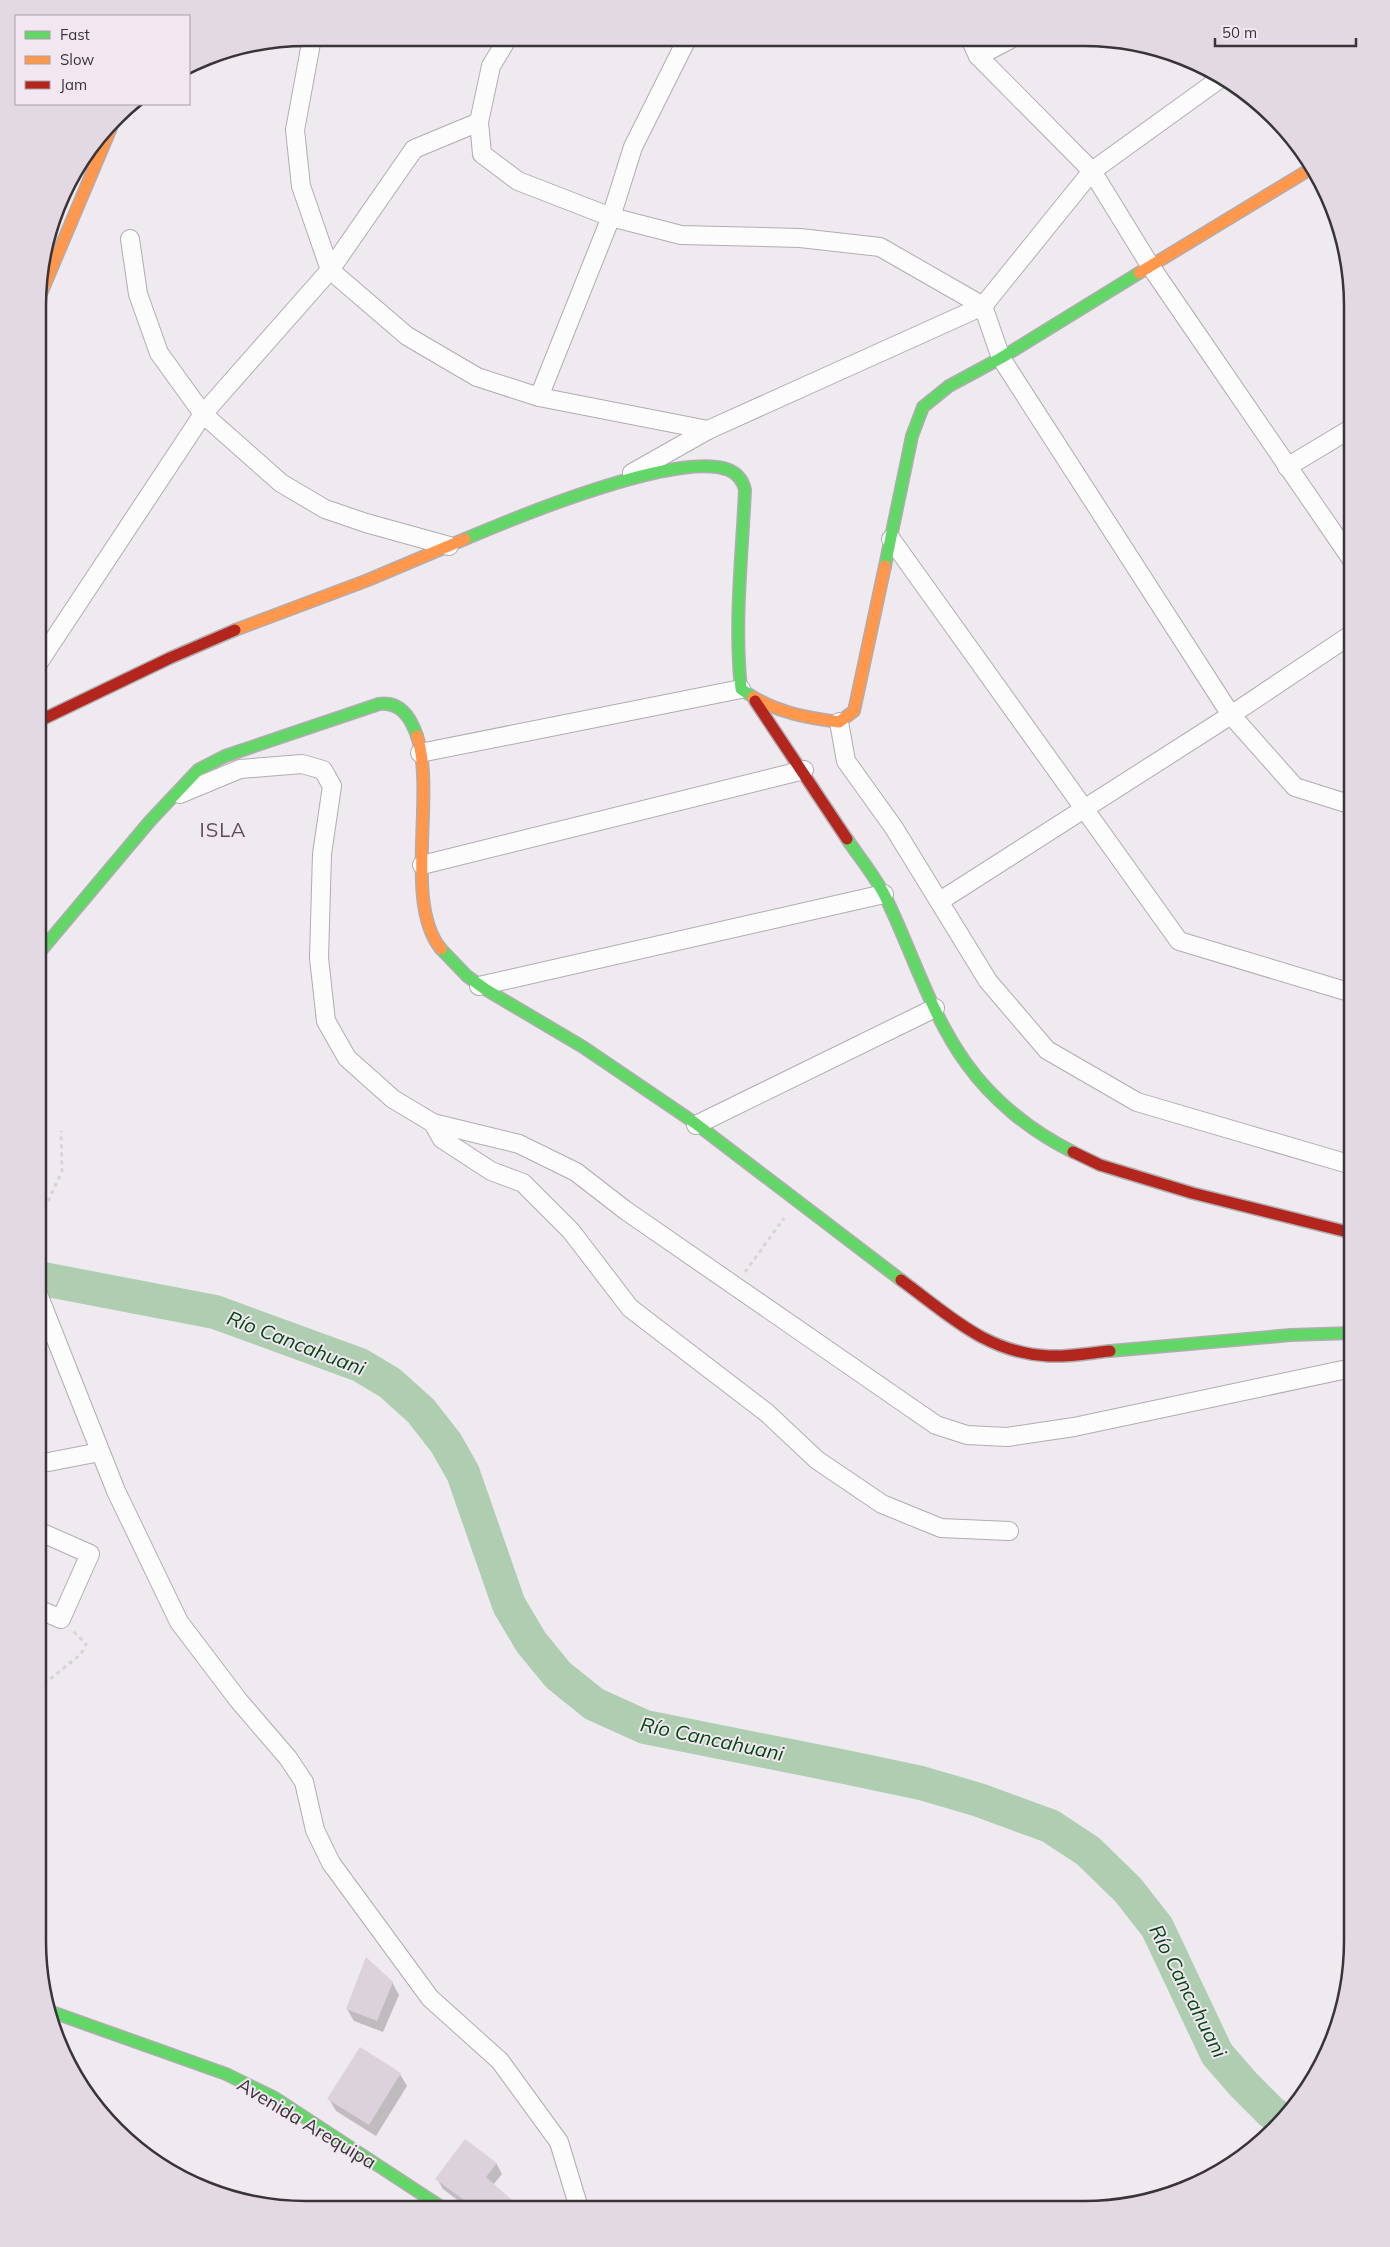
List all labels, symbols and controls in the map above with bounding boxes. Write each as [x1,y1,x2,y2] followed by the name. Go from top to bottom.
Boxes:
[15,15,190,105] legend
[1215,15,1356,47] scale bar
[1222,23,1257,42] text: 50 m
[60,25,90,44] text: Fast
[60,50,94,69] text: Slow
[60,75,87,94] text: Jam
[200,817,246,842] district label: ISLA
[224,1305,369,1380] water label: Río Cancahuani
[638,1711,786,1766] water label: Río Cancahuani
[1144,1920,1233,2062] water label: Río Cancahuani
[233,2072,381,2174] street label: Avenida Arequipa

